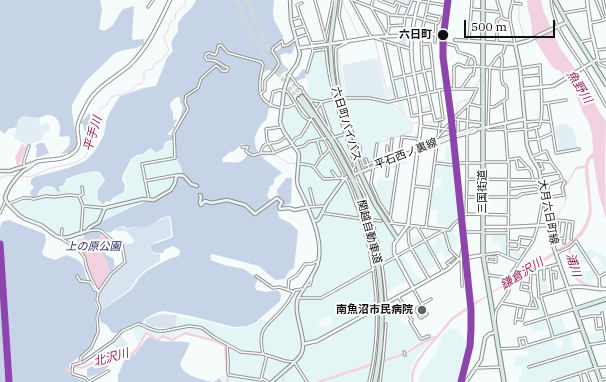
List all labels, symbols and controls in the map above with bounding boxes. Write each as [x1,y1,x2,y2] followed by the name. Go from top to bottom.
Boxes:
[466,12,557,38] scale bar
[471,19,507,34] text: 500 m
[399,28,432,42] place label: 六日町
[436,28,450,42] marker: 六日町
[563,68,595,106] water label: 魚野川
[328,85,364,163] street label: 六日町バイパス
[81,115,105,153] water label: 平手川
[373,136,439,172] street label: 平石西ノ裏線
[476,170,490,214] street label: 三国街道
[535,178,561,246] street label: 大月六日町線
[354,198,384,266] street label: 関越自動車道
[66,240,120,254] park label: 上の原公園
[563,251,583,279] water label: 浦川
[498,255,546,293] water label: 鎌倉沢川
[336,303,413,317] place label: 南魚沼市民病院
[416,304,428,316] marker: 南魚沼市民病院
[92,346,130,370] water label: 北沢川

